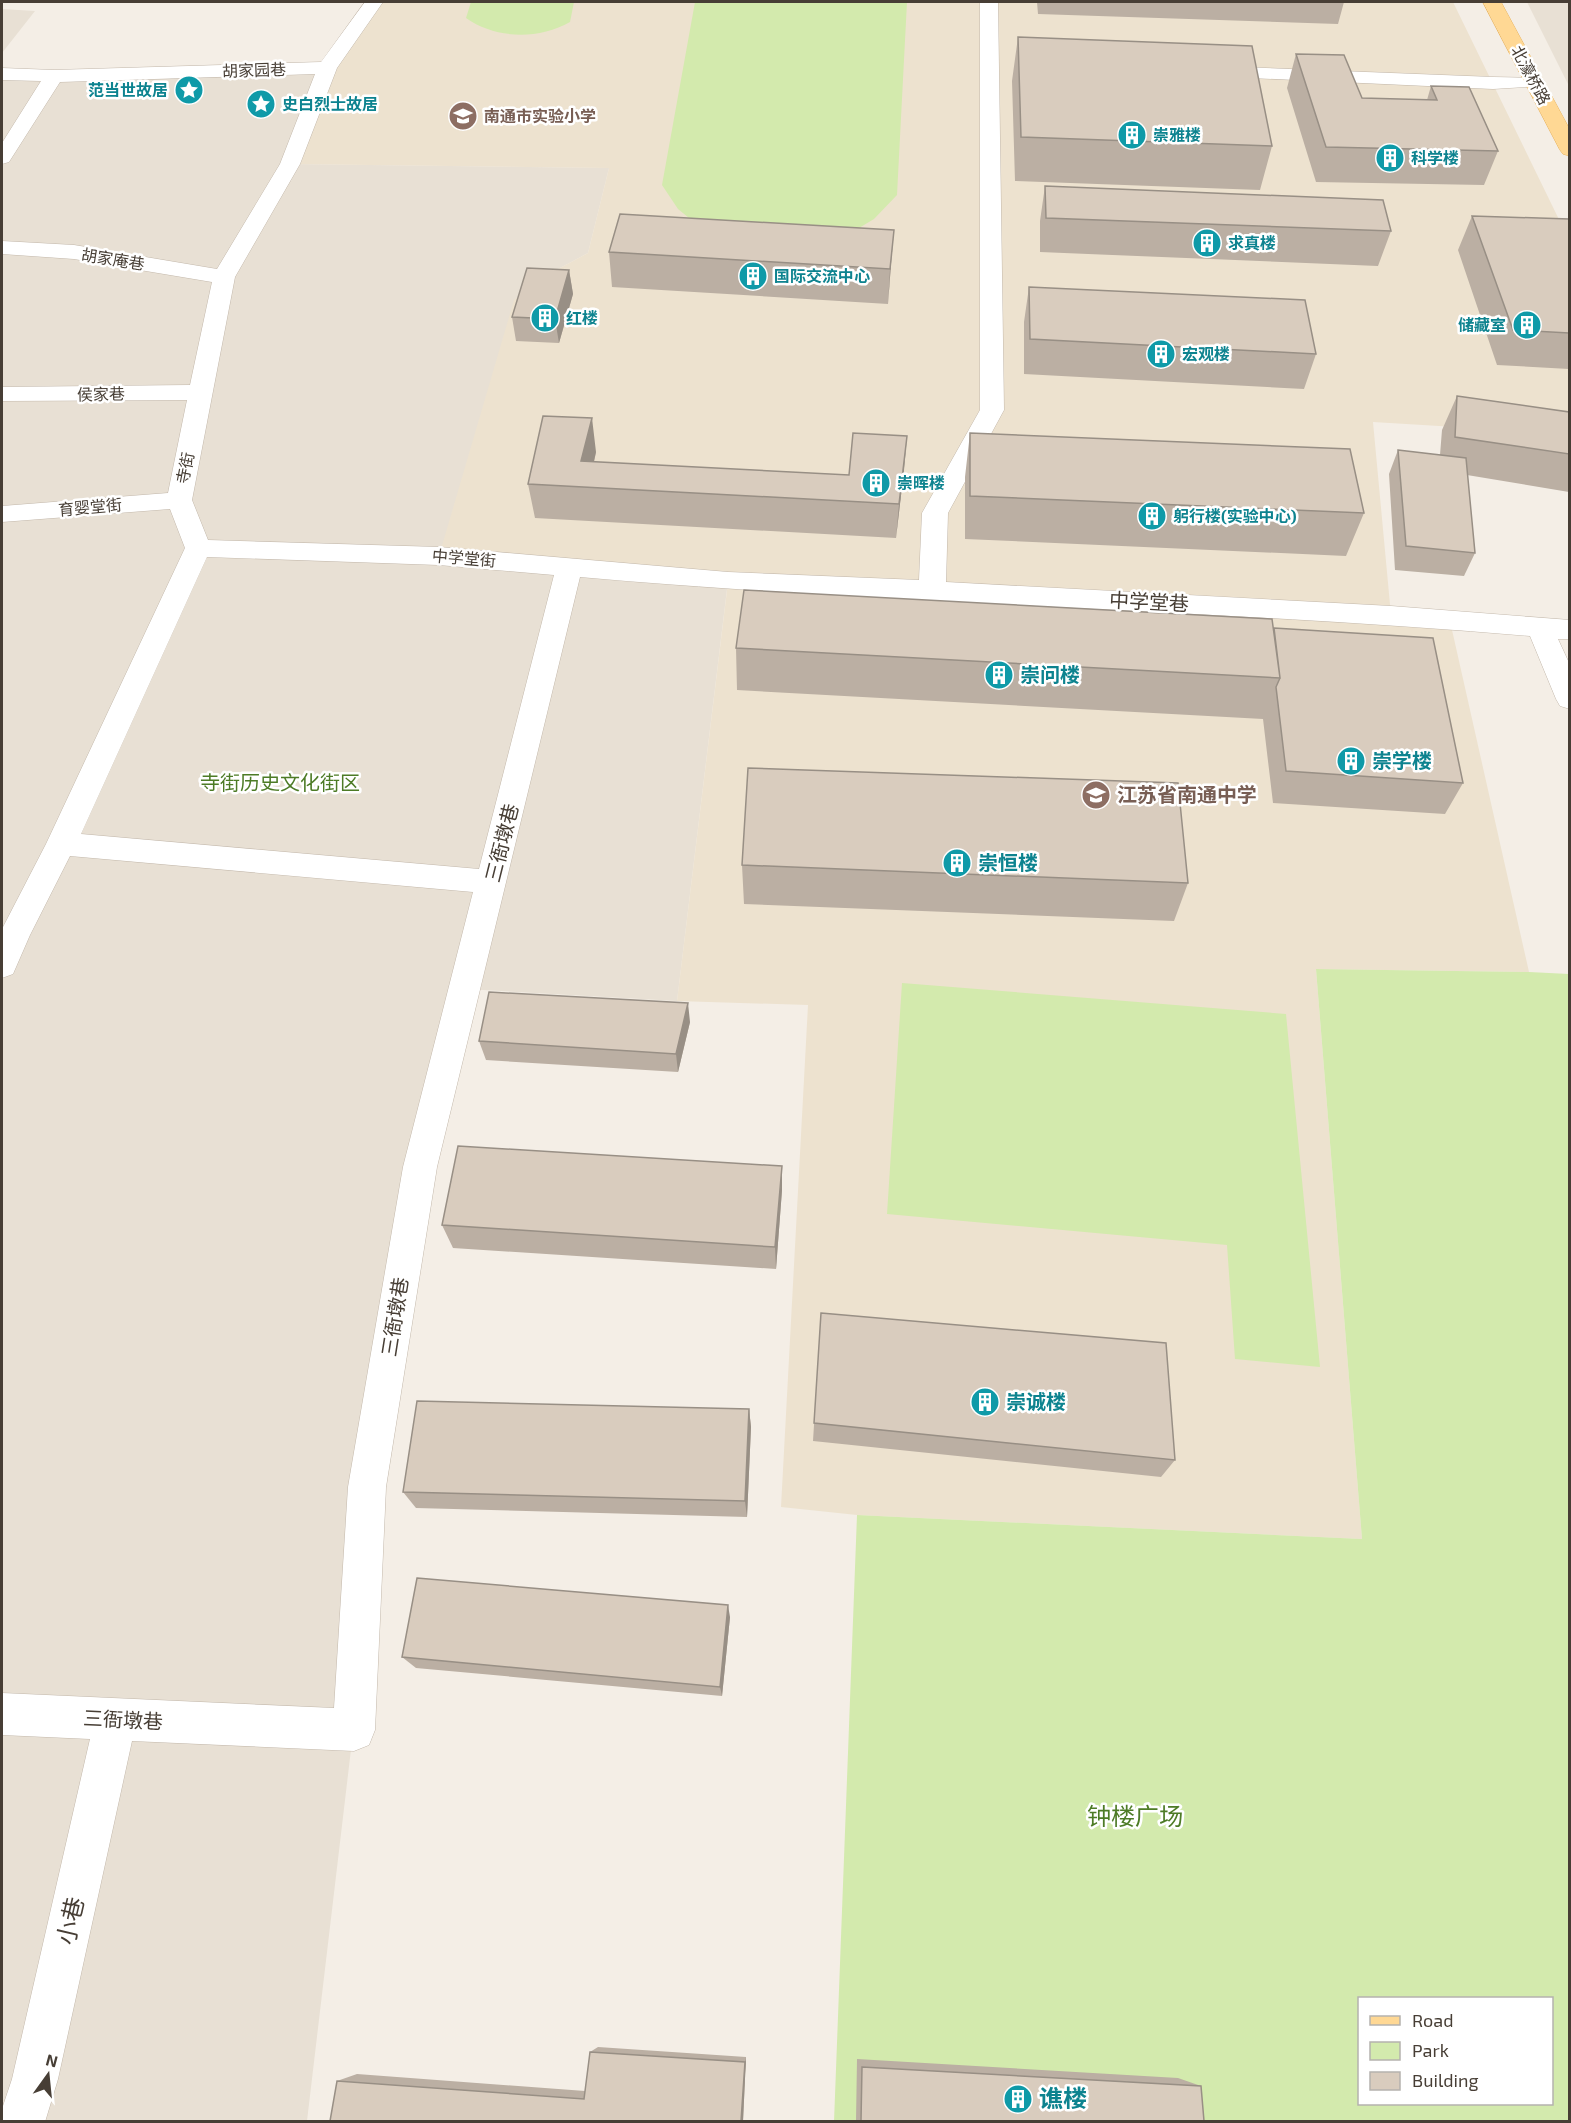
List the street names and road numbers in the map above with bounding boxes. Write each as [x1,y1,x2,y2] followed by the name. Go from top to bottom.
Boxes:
[1508,42,1555,107] street label: 北濠桥路
[222,59,286,80] street label: 胡家园巷
[80,244,146,273] street label: 胡家庵巷
[77,384,125,403] street label: 侯家巷
[172,450,197,485] street label: 寺街
[57,494,123,519] street label: 育婴堂街
[431,545,497,570] street label: 中学堂街
[1108,587,1190,615] street label: 中学堂巷
[480,801,522,884] street label: 三衙墩巷
[376,1275,412,1358] street label: 三衙墩巷
[82,1705,164,1733] street label: 三衙墩巷
[50,1894,89,1947] street label: 小巷

